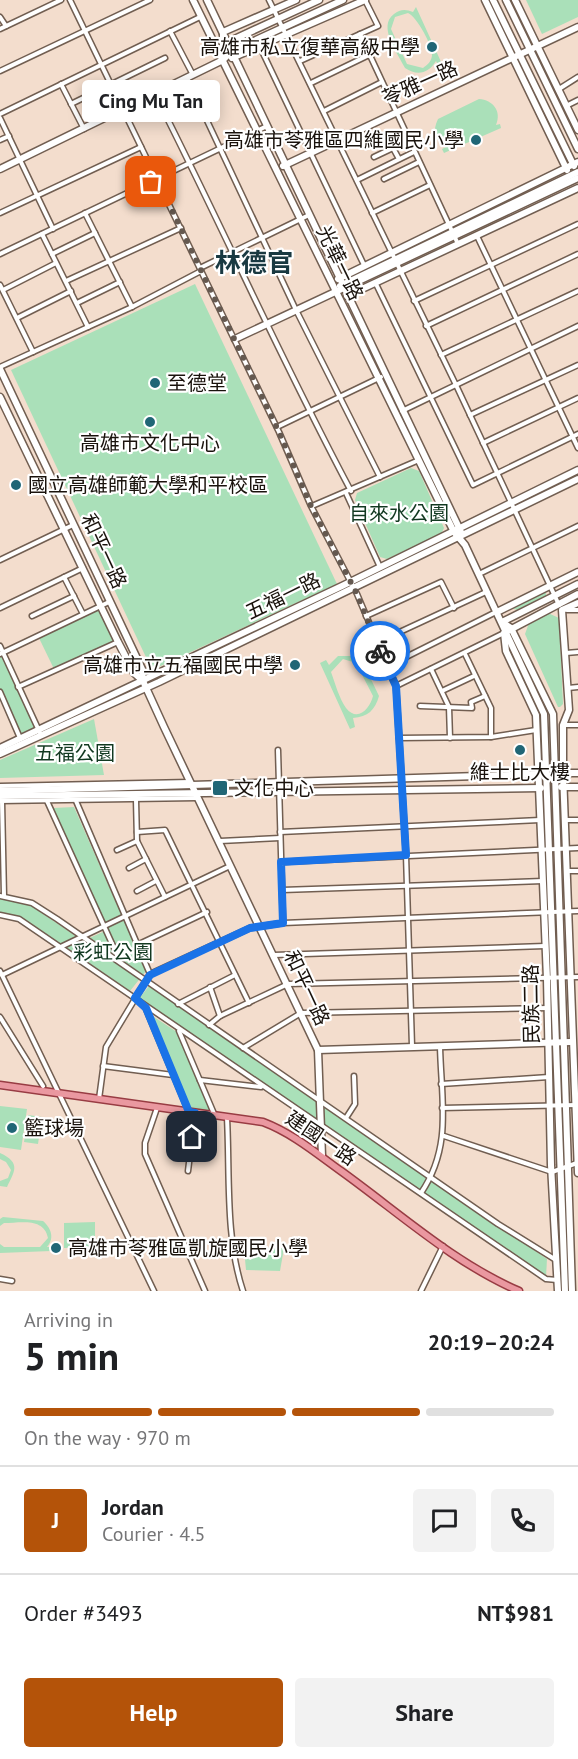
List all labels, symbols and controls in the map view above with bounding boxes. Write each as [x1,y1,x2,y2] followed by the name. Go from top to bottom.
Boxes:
[200,34,420,60] place label: 高雄市私立復華高級中學
[425,40,439,54] marker: 高雄市私立復華高級中學
[378,55,462,111] street label: 苓雅一路
[82,80,220,122] callout: Cing Mu Tan
[99,88,203,114] text: Cing Mu Tan
[224,127,464,153] place label: 高雄市苓雅區四維國民小學
[469,133,483,147] marker: 高雄市苓雅區四維國民小學
[125,156,176,207] pin
[134,165,167,198] icon: bag
[311,221,369,305] street label: 光華一路
[215,246,293,279] district label: 林德官
[167,370,227,396] place label: 至德堂
[148,376,162,390] marker: 至德堂
[143,415,157,429] marker: 高雄市文化中心
[80,430,220,456] place label: 高雄市文化中心
[28,472,268,498] place label: 國立高雄師範大學和平校區
[9,478,23,492] marker: 國立高雄師範大學和平校區
[349,500,449,526] park label: 自來水公園
[75,509,133,593] street label: 和平一路
[241,567,325,625] street label: 五福一路
[350,621,410,681] courier
[364,635,397,668] icon: bike
[83,652,283,678] place label: 高雄市立五福國民中學
[288,658,302,672] marker: 高雄市立五福國民中學
[35,740,115,766] park label: 五福公園
[513,743,527,757] marker: 維士比大樓
[470,759,570,785] place label: 維士比大樓
[234,775,314,801] place label: 文化中心
[211,779,229,797] marker: 文化中心
[73,939,153,965] park label: 彩虹公園
[278,946,336,1030] street label: 和平一路
[517,964,545,1044] street label: 民族二路
[281,1105,361,1171] street label: 建國一路
[166,1111,217,1162] pin
[24,1115,84,1141] place label: 籃球場
[175,1120,208,1153] icon: home
[5,1121,19,1135] marker: 籃球場
[68,1235,308,1261] place label: 高雄市苓雅區凱旋國民小學
[49,1241,63,1255] marker: 高雄市苓雅區凱旋國民小學
[24,1307,113,1333] text: Arriving in
[428,1328,554,1356] text: 20:19–20:24
[24,1330,119,1381] text: 5 min
[24,1425,191,1451] text: On the way · 970 m
[413,1489,476,1552] button: chat
[491,1489,554,1552] button: phone
[102,1493,164,1521] text: Jordan
[52,1506,59,1534] text: J
[102,1521,205,1547] text: Courier · 4.5
[24,1599,143,1627] text: Order #3493
[477,1599,554,1627] text: NT$981
[24,1678,283,1747] button: Help
[295,1678,554,1747] button: Share

